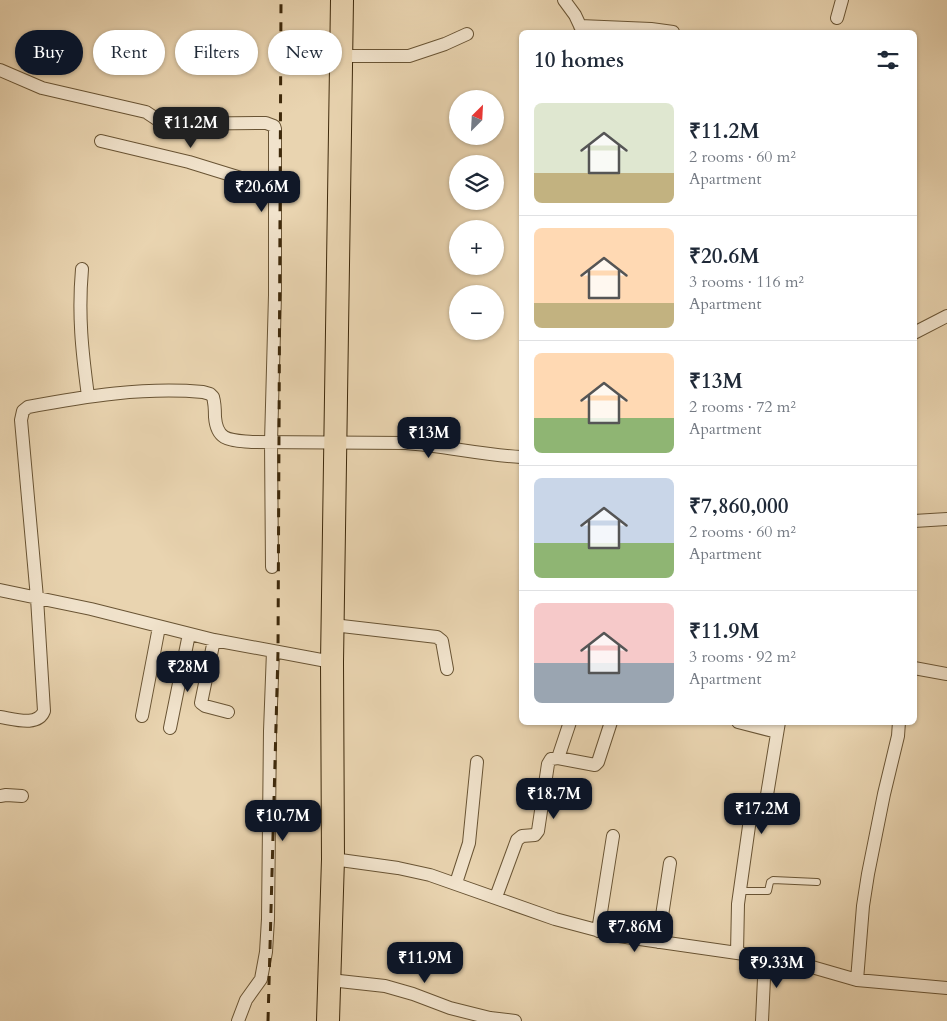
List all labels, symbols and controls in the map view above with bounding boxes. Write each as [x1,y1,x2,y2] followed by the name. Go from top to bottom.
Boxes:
[15,30,83,75] chip: Buy
[93,30,165,75] chip: Rent
[175,30,258,75] chip: Filters
[268,30,342,75] chip: New
[534,46,624,75] text: 10 homes
[874,46,902,74] icon: filters
[449,90,504,145] north arrow
[449,90,504,340] map controls
[150,106,232,149] pin: ₹11.2M
[164,112,218,134] text: ₹11.2M
[689,117,760,146] text: ₹11.2M
[574,123,634,183] icon: home
[689,146,796,168] text: 2 rooms · 60 m²
[449,155,504,210] button: layers
[689,168,762,190] text: Apartment
[221,170,303,213] pin: ₹20.6M
[235,176,289,198] text: ₹20.6M
[449,220,504,275] button: +
[689,242,760,271] text: ₹20.6M
[574,248,634,308] icon: home
[689,271,804,293] text: 3 rooms · 116 m²
[449,285,504,340] button: −
[689,293,762,315] text: Apartment
[689,367,743,396] text: ₹13M
[574,373,634,433] icon: home
[689,396,796,418] text: 2 rooms · 72 m²
[399,416,459,459] pin: ₹13M
[689,418,762,440] text: Apartment
[408,422,450,444] text: ₹13M
[689,492,789,521] text: ₹7,860,000
[574,498,634,558] icon: home
[689,521,796,543] text: 2 rooms · 60 m²
[689,543,762,565] text: Apartment
[689,617,760,646] text: ₹11.9M
[574,623,634,683] icon: home
[689,646,796,668] text: 3 rooms · 92 m²
[158,650,218,693] pin: ₹28M
[167,656,209,678] text: ₹28M
[689,668,762,690] text: Apartment
[513,778,595,820] pin: ₹18.7M
[527,783,581,805] text: ₹18.7M
[721,792,803,835] pin: ₹17.2M
[735,798,789,820] text: ₹17.2M
[242,800,324,842] pin: ₹10.7M
[256,805,310,827] text: ₹10.7M
[594,910,676,953] pin: ₹7.86M
[608,916,662,938] text: ₹7.86M
[384,942,466,984] pin: ₹11.9M
[736,946,818,989] pin: ₹9.33M
[398,947,452,969] text: ₹11.9M
[750,952,804,974] text: ₹9.33M

